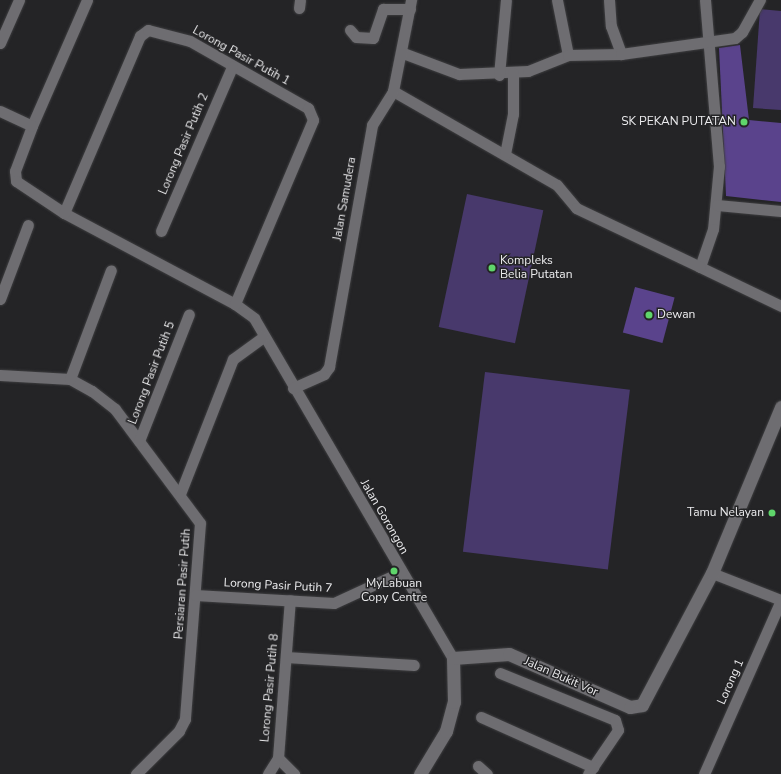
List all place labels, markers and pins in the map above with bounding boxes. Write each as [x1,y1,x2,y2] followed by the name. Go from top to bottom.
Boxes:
[621,115,736,129] place label: SK PEKAN PUTATAN
[739,117,749,127] marker: SK PEKAN PUTATAN
[500,254,572,282] place label: Kompleks Belia Putatan
[487,263,497,273] marker: Kompleks Belia Putatan
[657,308,695,322] place label: Dewan
[644,310,654,320] marker: Dewan
[687,506,764,520] place label: Tamu Nelayan
[767,508,777,518] marker: Tamu Nelayan
[389,566,399,576] marker: MyLabuan Copy Centre
[361,577,427,605] place label: MyLabuan Copy Centre

